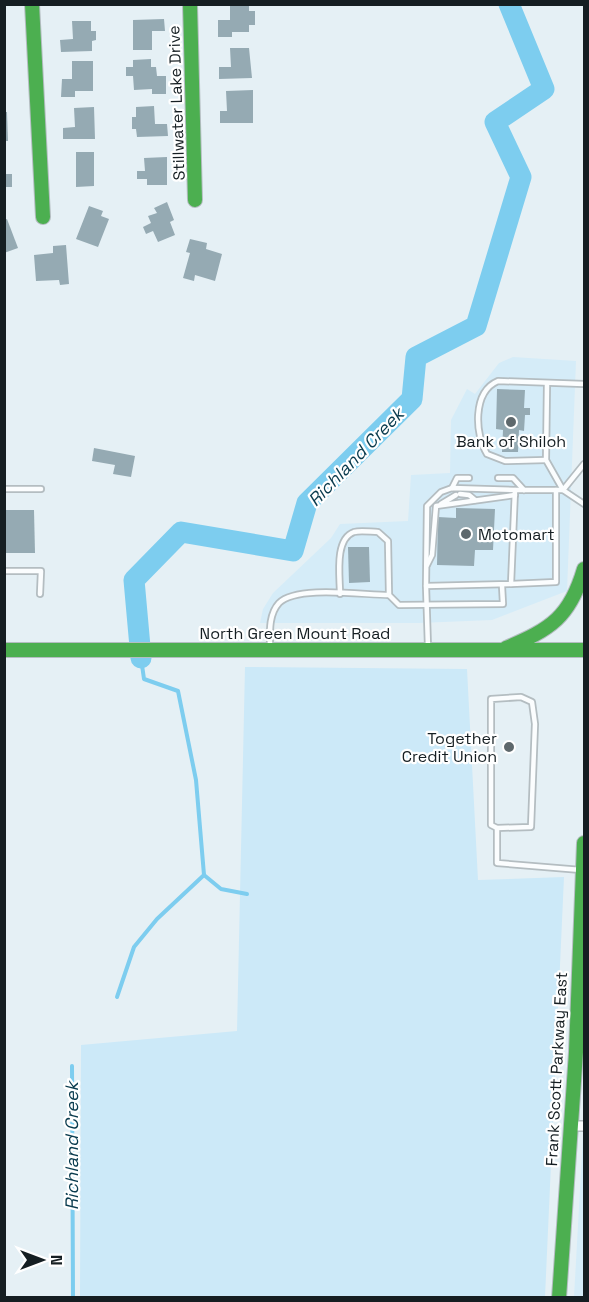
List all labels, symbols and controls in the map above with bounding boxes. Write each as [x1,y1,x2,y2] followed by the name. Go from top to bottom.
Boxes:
[163,25,190,181] street label: Stillwater Lake Drive
[303,401,410,511] water label: Richland Creek
[504,415,518,429] marker: Bank of Shiloh
[456,431,566,452] place label: Bank of Shiloh
[478,524,555,545] place label: Motomart
[459,527,473,541] marker: Motomart
[200,623,390,644] street label: North Green Mount Road
[402,728,497,767] place label: Together Credit Union
[502,740,516,754] marker: Together Credit Union
[541,971,572,1167] street label: Frank Scott Parkway East
[60,1079,83,1210] water label: Richland Creek
[12,1230,72,1290] north arrow
[46,1255,67,1265] text: N

